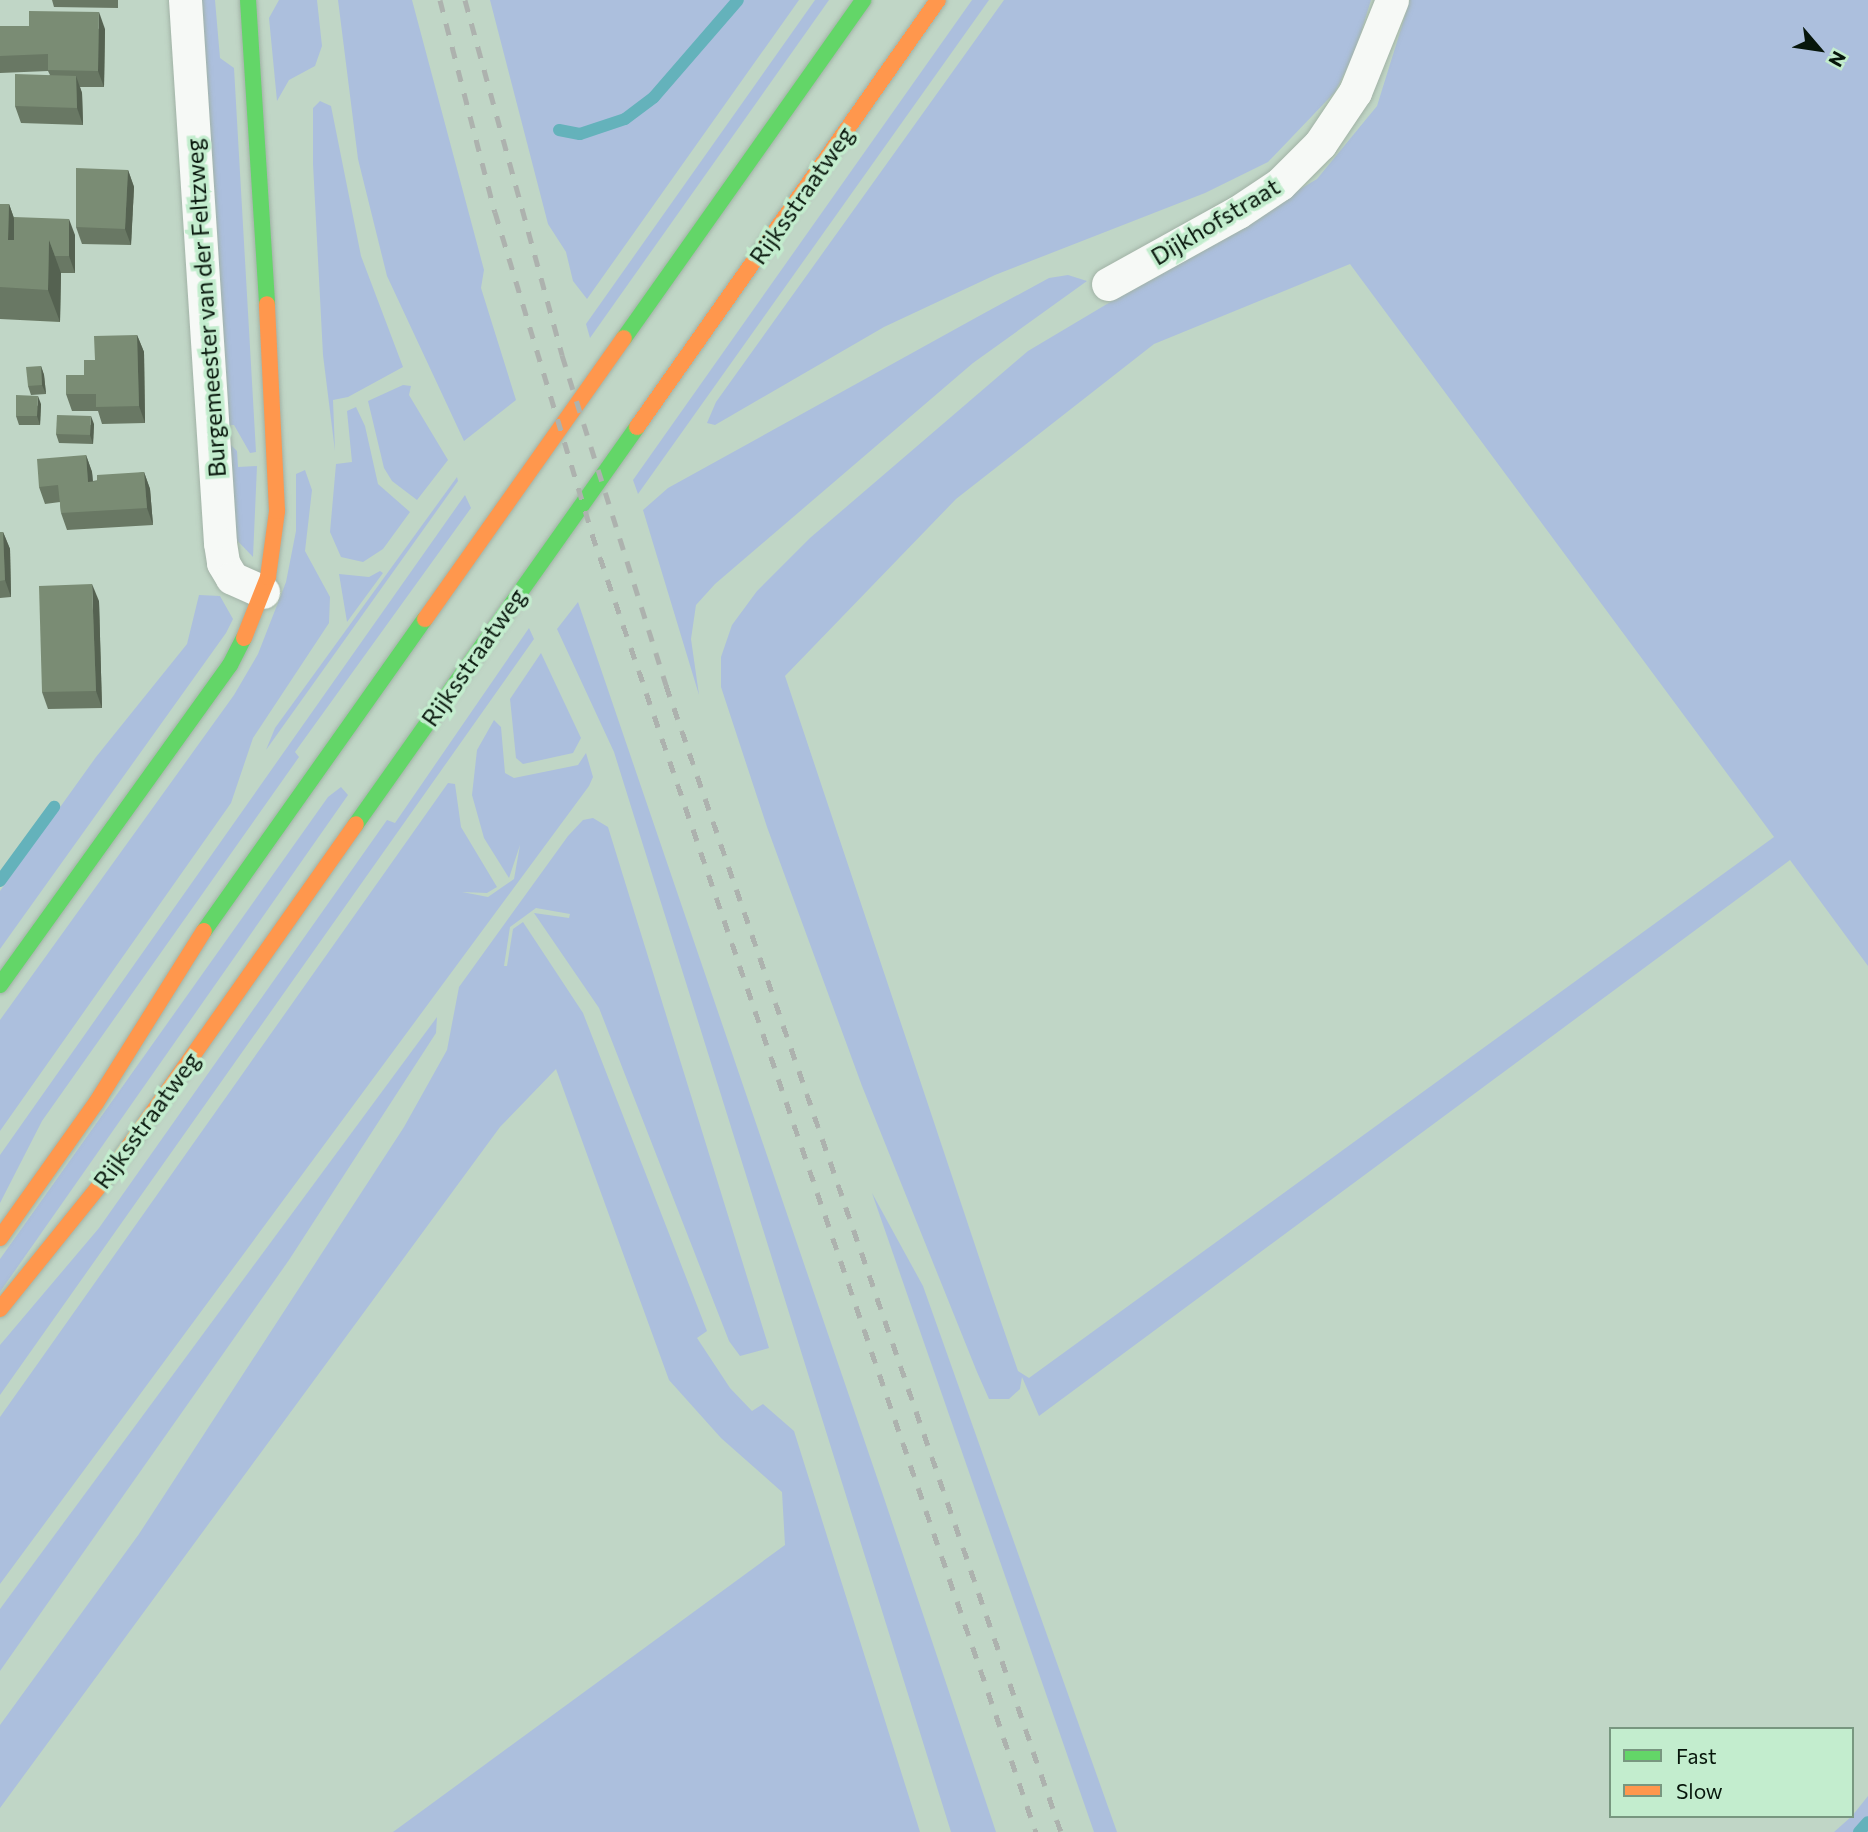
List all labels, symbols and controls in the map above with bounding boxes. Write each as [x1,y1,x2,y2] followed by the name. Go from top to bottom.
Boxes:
[1784,14,1854,84] north arrow
[1824,48,1851,71] text: N
[743,121,859,269] street label: Rijksstraatweg
[179,138,231,478] street label: Burgemeester van der Feltzweg
[1145,171,1285,271] street label: Dijkhofstraat
[415,583,531,731] street label: Rijksstraatweg
[87,1046,205,1194] street label: Rijksstraatweg
[1609,1727,1854,1818] legend
[1676,1743,1717,1768] text: Fast
[1676,1778,1723,1803] text: Slow

